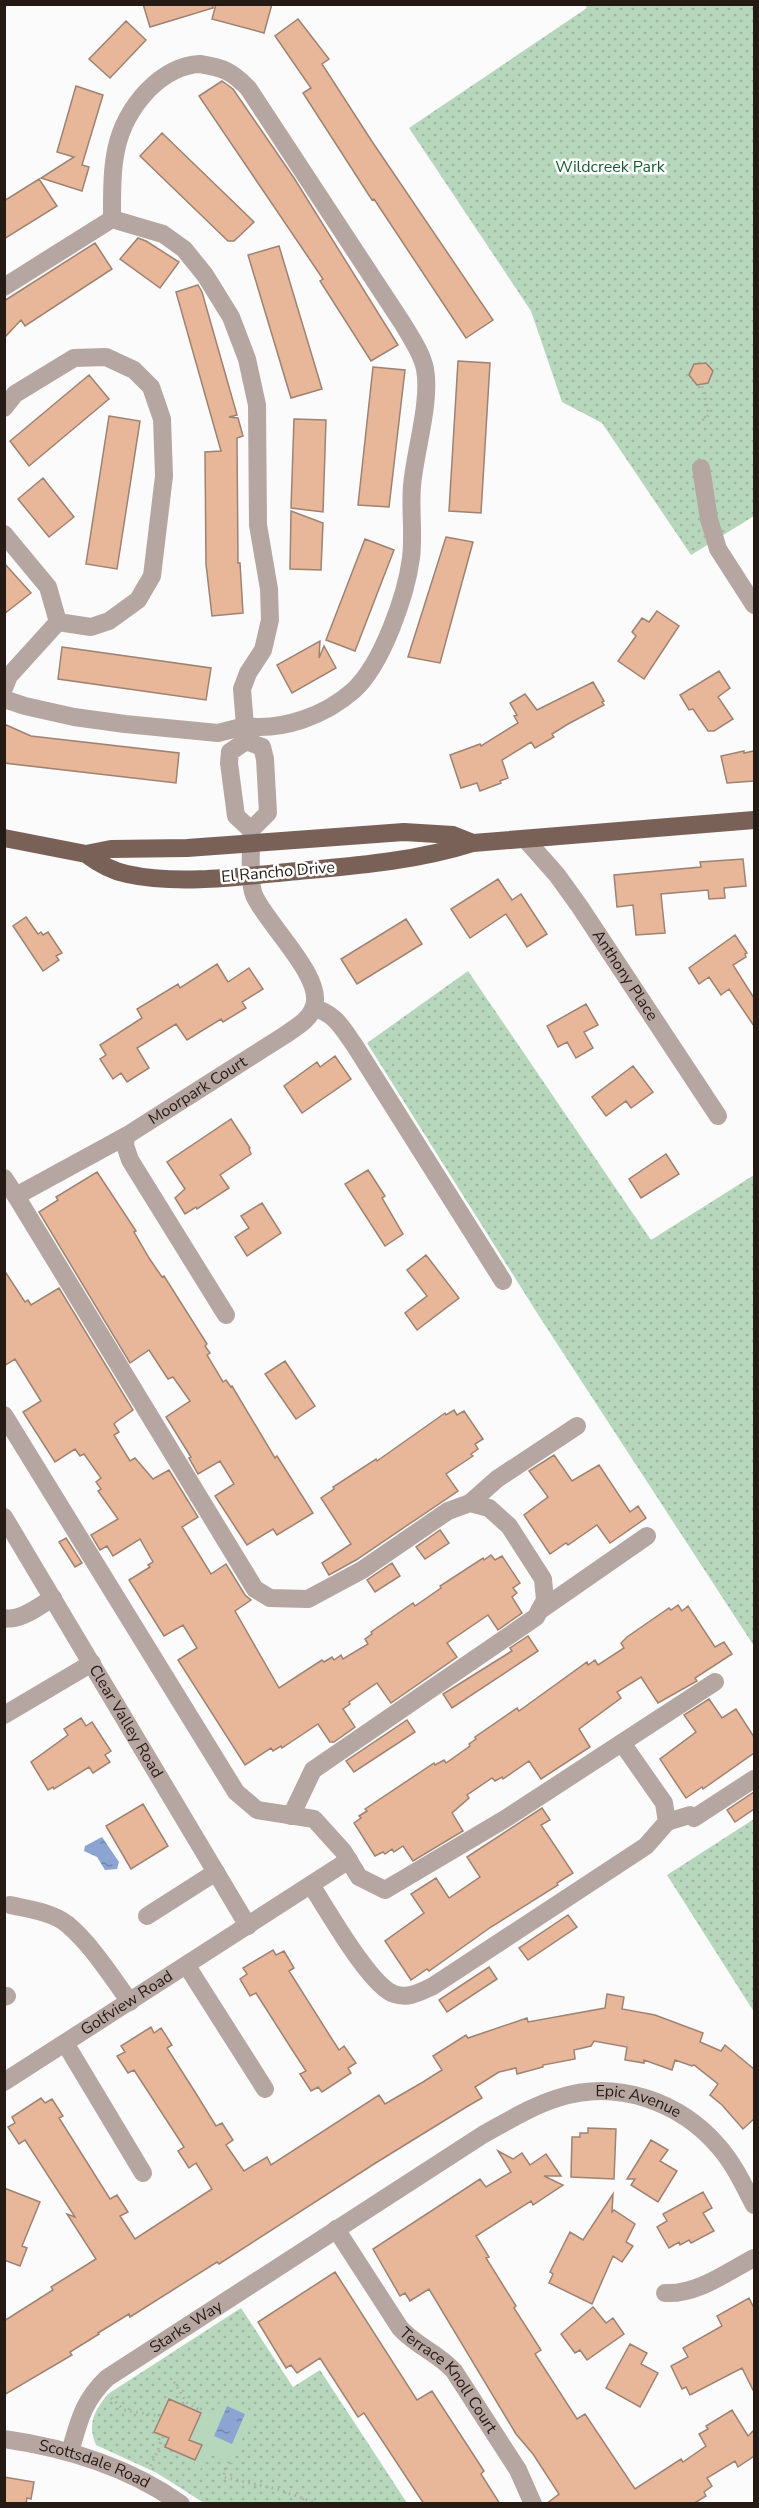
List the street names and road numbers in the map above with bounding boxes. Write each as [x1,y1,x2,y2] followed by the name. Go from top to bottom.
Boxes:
[220,856,336,888] street label: El Rancho Drive
[587,925,663,1025] street label: Anthony Place
[144,1051,251,1130] street label: Moorpark Court
[84,1661,168,1782] street label: Clear Valley Road
[76,1965,177,2041] street label: Golfview Road
[596,2080,685,2123] street label: Epic Avenue
[145,2295,227,2359] street label: Starks Way
[394,2322,503,2438] street label: Terrace Knoll Court
[37,2434,154,2494] street label: Scottsdale Road

